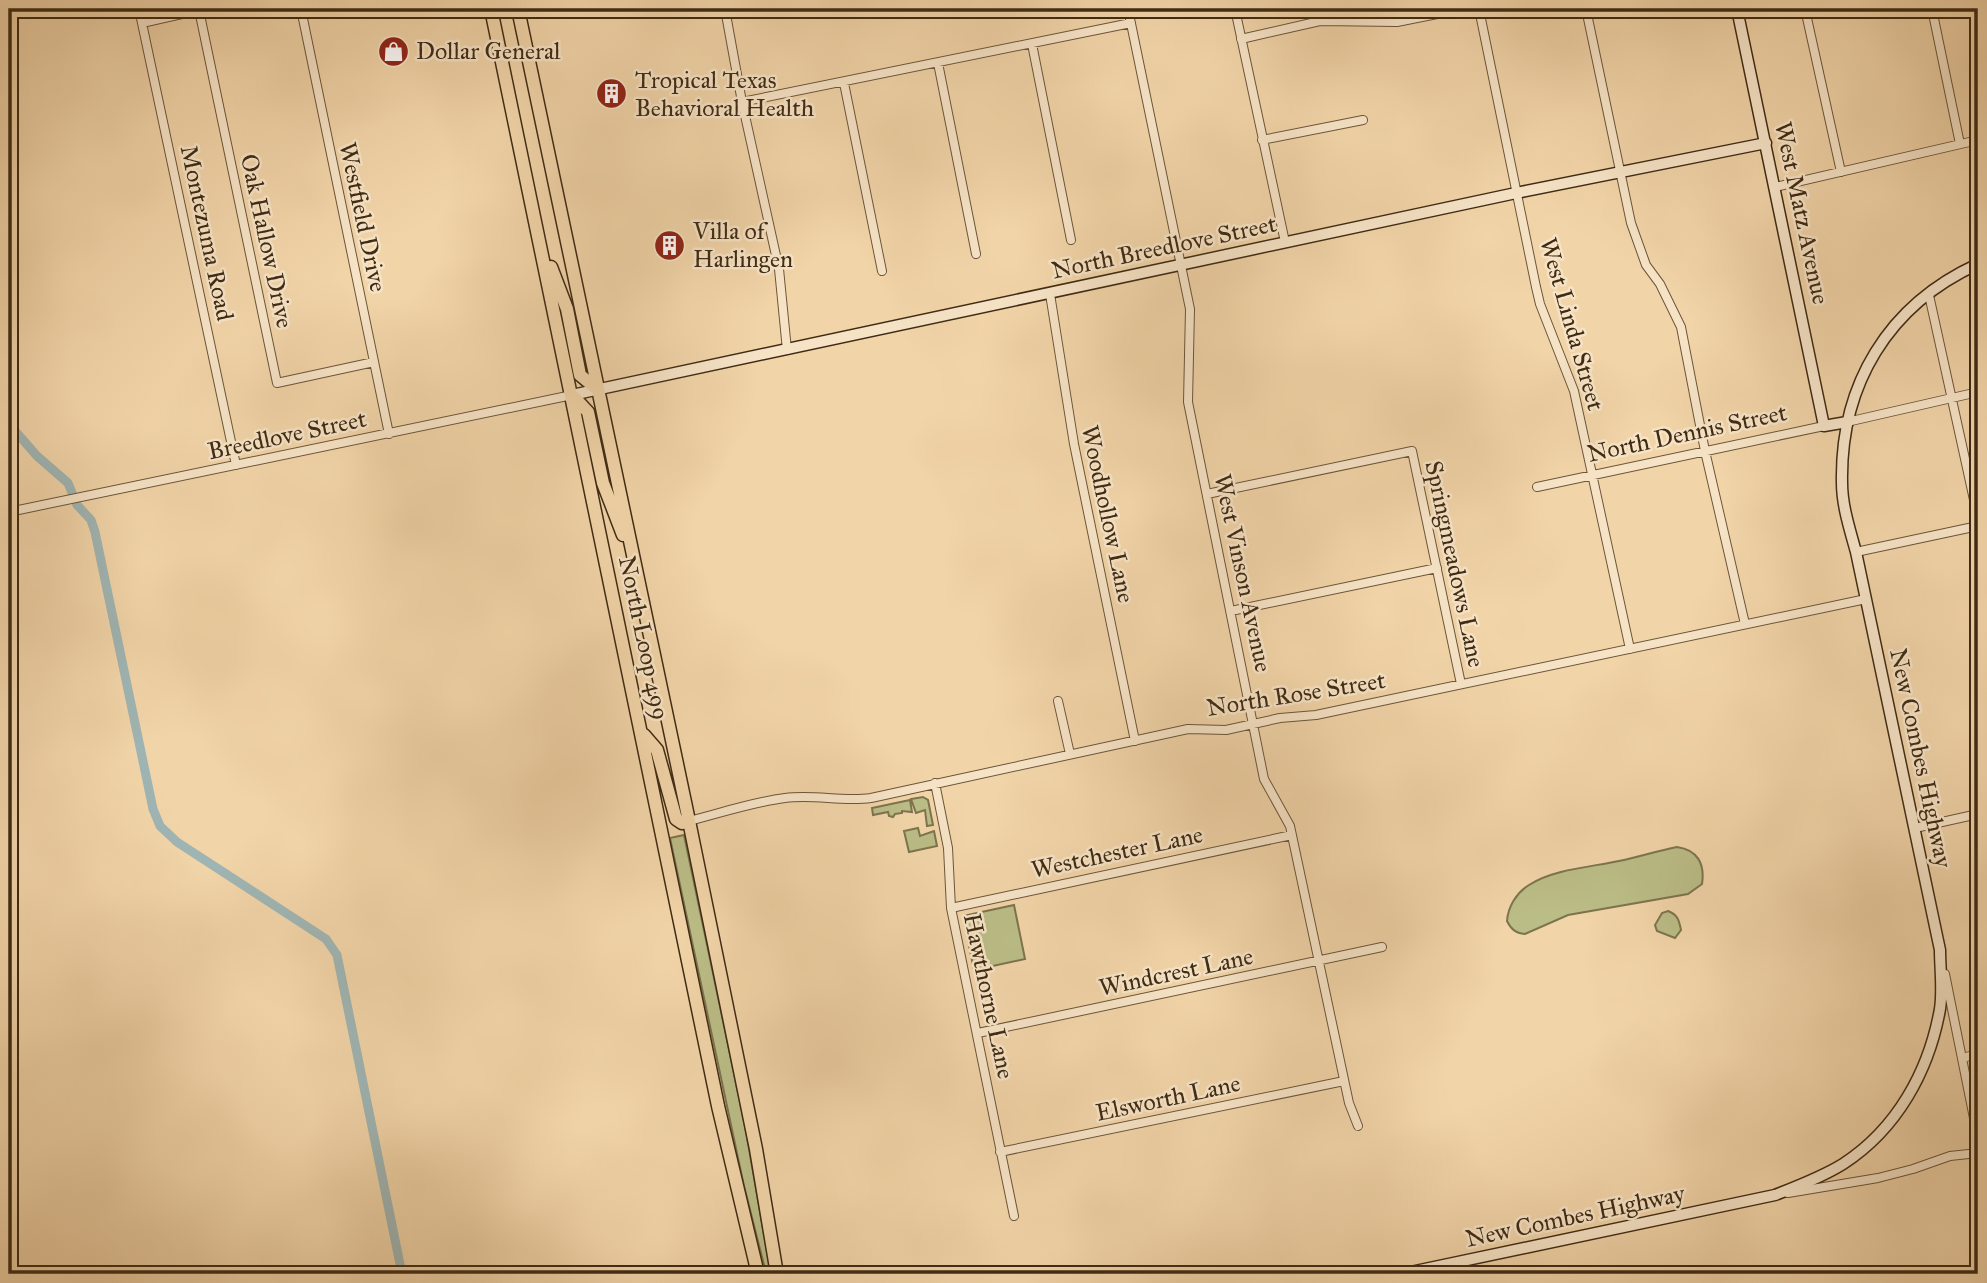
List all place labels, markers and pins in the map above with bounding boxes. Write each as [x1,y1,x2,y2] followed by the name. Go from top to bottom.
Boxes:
[376,34,410,68] shop icon: Dollar General
[416,36,561,66] place label: Dollar General
[635,65,814,123] place label: Tropical Texas Behavioral Health
[595,77,629,111] building icon: Tropical Texas Behavioral Health
[692,216,793,274] place label: Villa of Harlingen
[653,228,687,262] building icon: Villa of Harlingen

